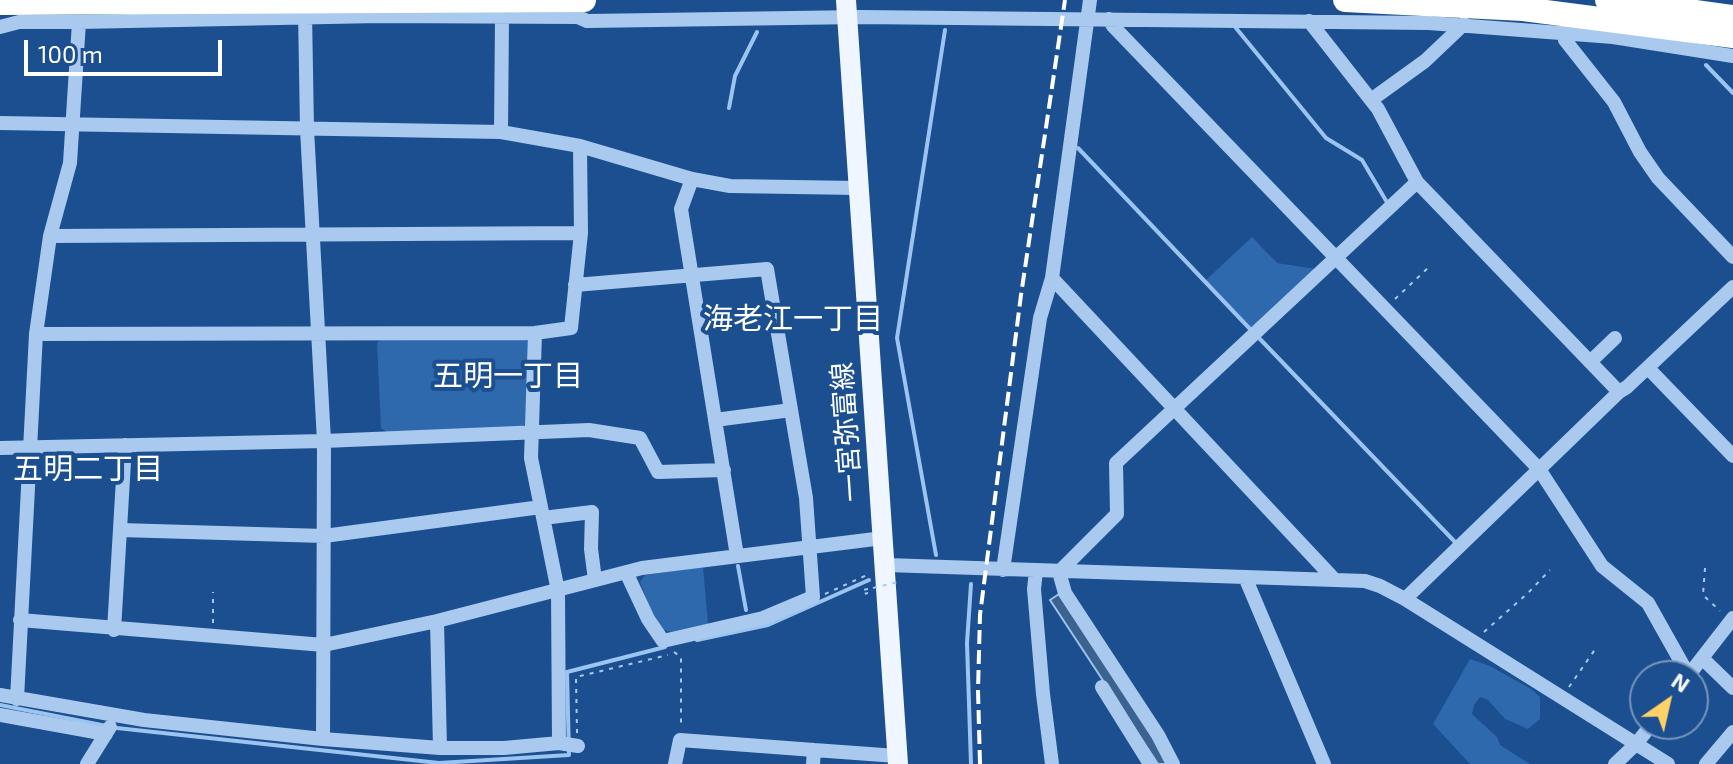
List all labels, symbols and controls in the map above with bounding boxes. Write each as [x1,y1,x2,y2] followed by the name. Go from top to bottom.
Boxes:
[28,24,226,74] scale bar
[38,39,103,68] text: 100 m
[703,301,883,337] district label: 海老江一丁目
[433,358,583,394] district label: 五明一丁目
[825,361,869,503] street label: 一宮弥富線
[13,451,163,487] district label: 五明二丁目
[1629,660,1709,740] north arrow
[1667,667,1695,697] text: N

